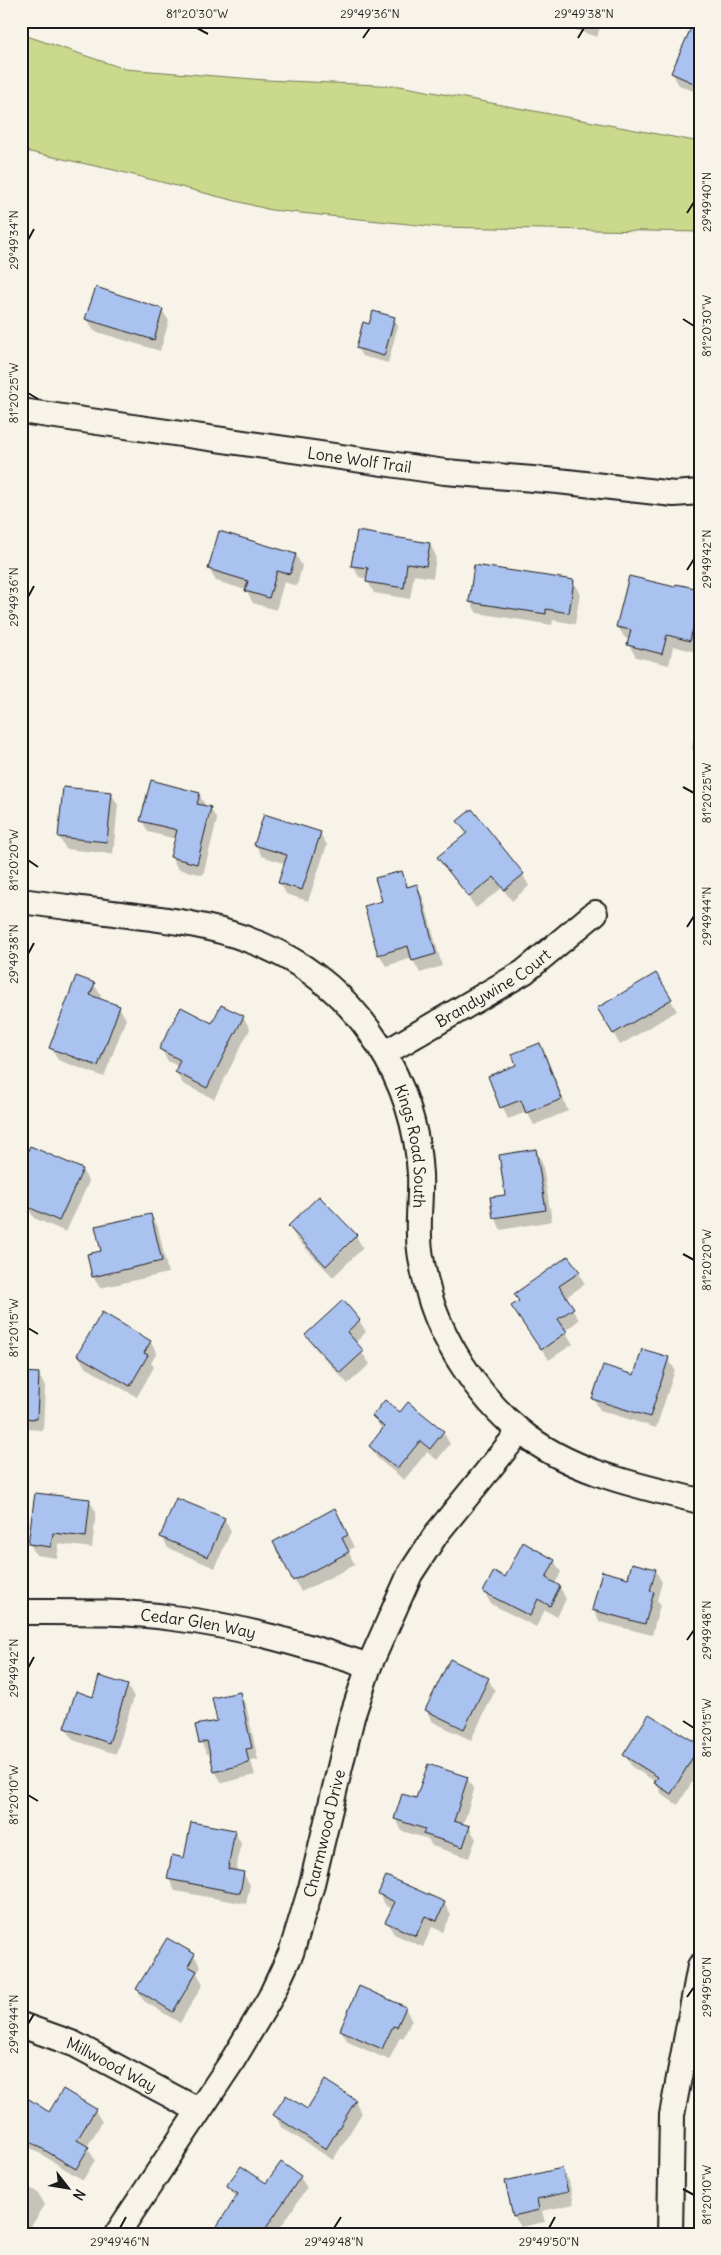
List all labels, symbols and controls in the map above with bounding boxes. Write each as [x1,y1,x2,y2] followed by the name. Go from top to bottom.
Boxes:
[166,6,228,21] text: 81°20'30"W
[340,6,400,21] text: 29°49'36"N
[554,6,614,21] text: 29°49'38"N
[699,172,714,232] text: 29°49'40"N
[6,210,21,270] text: 29°49'34"N
[699,295,714,357] text: 81°20'30"W
[6,362,21,423] text: 81°20'25"W
[306,442,413,477] street label: Lone Wolf Trail
[699,530,714,588] text: 29°49'42"N
[6,567,21,627] text: 29°49'36"N
[699,762,714,823] text: 81°20'25"W
[6,829,21,891] text: 81°20'20"W
[699,886,714,946] text: 29°49'44"N
[6,924,21,984] text: 29°49'38"N
[432,944,555,1032] street label: Brandywine Court
[390,1081,430,1209] street label: Kings Road South
[699,1229,714,1291] text: 81°20'20"W
[6,1298,21,1358] text: 81°20'15"W
[699,1600,714,1660] text: 29°49'48"N
[140,1605,258,1643] street label: Cedar Glen Way
[6,1639,21,1697] text: 29°49'42"N
[699,1698,714,1758] text: 81°20'15"W
[6,1765,21,1825] text: 81°20'10"W
[299,1767,349,1900] street label: Charmwood Drive
[699,1957,714,2017] text: 29°49'50"N
[6,1994,21,2054] text: 29°49'44"N
[64,2032,160,2096] street label: Millwood Way
[42,2162,92,2212] north arrow
[699,2165,714,2225] text: 81°20'10"W
[69,2186,89,2203] text: N
[90,2234,150,2249] text: 29°49'46"N
[304,2234,364,2249] text: 29°49'48"N
[519,2234,579,2249] text: 29°49'50"N

